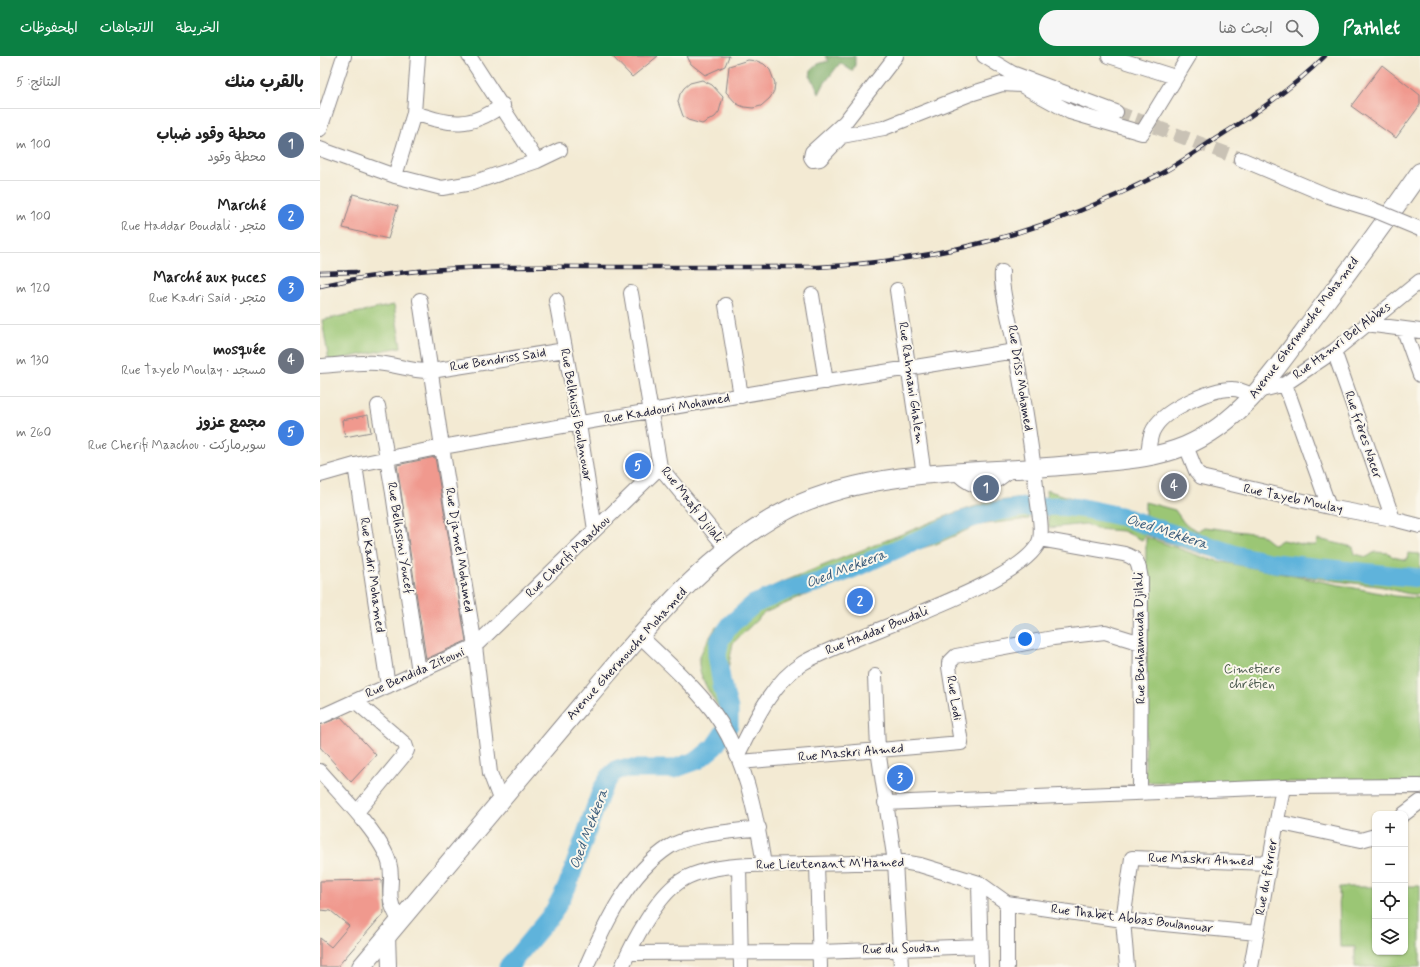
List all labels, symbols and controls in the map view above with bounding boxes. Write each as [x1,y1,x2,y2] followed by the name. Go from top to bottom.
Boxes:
[1039,10,1319,46] search box
[1343,16,1400,41] text: Pathlet
[1283,17,1305,39] icon: search
[20,19,78,37] text: المحفوظات
[100,19,154,37] text: الاتجاهات
[176,19,219,37] text: الخريطة
[1218,19,1273,39] text: ابحث هنا
[225,71,304,93] text: بالقرب منك
[16,74,61,91] text: النتائج: 5
[156,125,266,145] text: محطة وقود ضباب
[16,136,51,153] text: 100 m
[288,136,294,153] text: 1
[207,149,266,166] text: محطة وقود
[218,196,266,216] text: Marché
[16,208,51,225] text: 100 m
[288,208,294,225] text: 2
[121,218,266,235] text: متجر · Rue Haddar Boudali
[1245,254,1363,402] street label: Avenue Ghermouche Mohamed
[153,268,266,288] text: Marché aux puces
[16,280,50,297] text: 120 m
[288,280,294,297] text: 3
[149,290,266,307] text: متجر · Rue Kadri Said
[1290,298,1395,383] street label: Rue Hamri Bel Abbes
[894,321,928,445] street label: Rue Rahmani Ghalem
[1003,324,1037,432] street label: Rue Driss Mohamed
[213,340,266,360] text: mosquée
[449,344,547,376] street label: Rue Bendriss Said
[556,347,596,483] street label: Rue Belkhissi Boulanouar
[16,352,49,369] text: 130 m
[287,352,295,369] text: 4
[121,362,266,379] text: مسجد · Rue Tayeb Moulay
[1340,389,1386,482] street label: Rue frères Nacer
[603,390,731,428] street label: Rue Kaddouri Mohamed
[197,413,266,433] text: مجمع عزوز
[16,424,51,441] text: 260 m
[287,424,295,441] text: 5
[88,437,266,454] text: سوبرماركت · Rue Cherifi Maachou
[625,451,651,481] pin: 5
[657,463,727,547] street label: Rue Maafi Djilali
[1161,471,1187,501] pin: 4
[973,473,999,503] pin: 1
[1242,480,1344,518] street label: Rue Tayeb Moulay
[383,481,417,595] street label: Rue Belhssini Youcef
[441,486,477,614] street label: Rue Djamel Mohamed
[1124,510,1210,554] water label: Oued Mekkera
[522,512,614,602] street label: Rue Cherifi Maachou
[355,516,389,634] street label: Rue Kadri Mohamed
[803,545,889,592] water label: Oued Mekkera
[1130,571,1150,704] street label: Rue Benhamouda Djilali
[563,584,691,724] street label: Avenue Ghermouche Mohamed
[847,586,873,616] pin: 2
[823,602,931,659] street label: Rue Haddar Boudali
[1015,629,1035,649] your location
[363,644,467,702] street label: Rue Bendida Zitouni
[1224,661,1280,693] park label: Cimetiere chrétien
[942,674,966,722] street label: Rue Lodi
[798,740,904,766] street label: Rue Maskri Ahmed
[887,763,913,793] pin: 3
[566,786,613,872] water label: Oued Mekkera
[1372,811,1408,955] map controls
[1372,811,1408,847] button: +
[1252,837,1282,916] street label: Rue du février
[1372,847,1408,883] button: −
[1148,850,1254,870] street label: Rue Maskri Ahmed
[756,854,904,874] street label: Rue Lieutenant M'Hamed
[1372,883,1408,919] button: locate
[1050,901,1215,937] street label: Rue Thabet Abbas Boulanouar
[1372,919,1408,955] button: layers
[862,939,940,959] street label: Rue du Soudan

